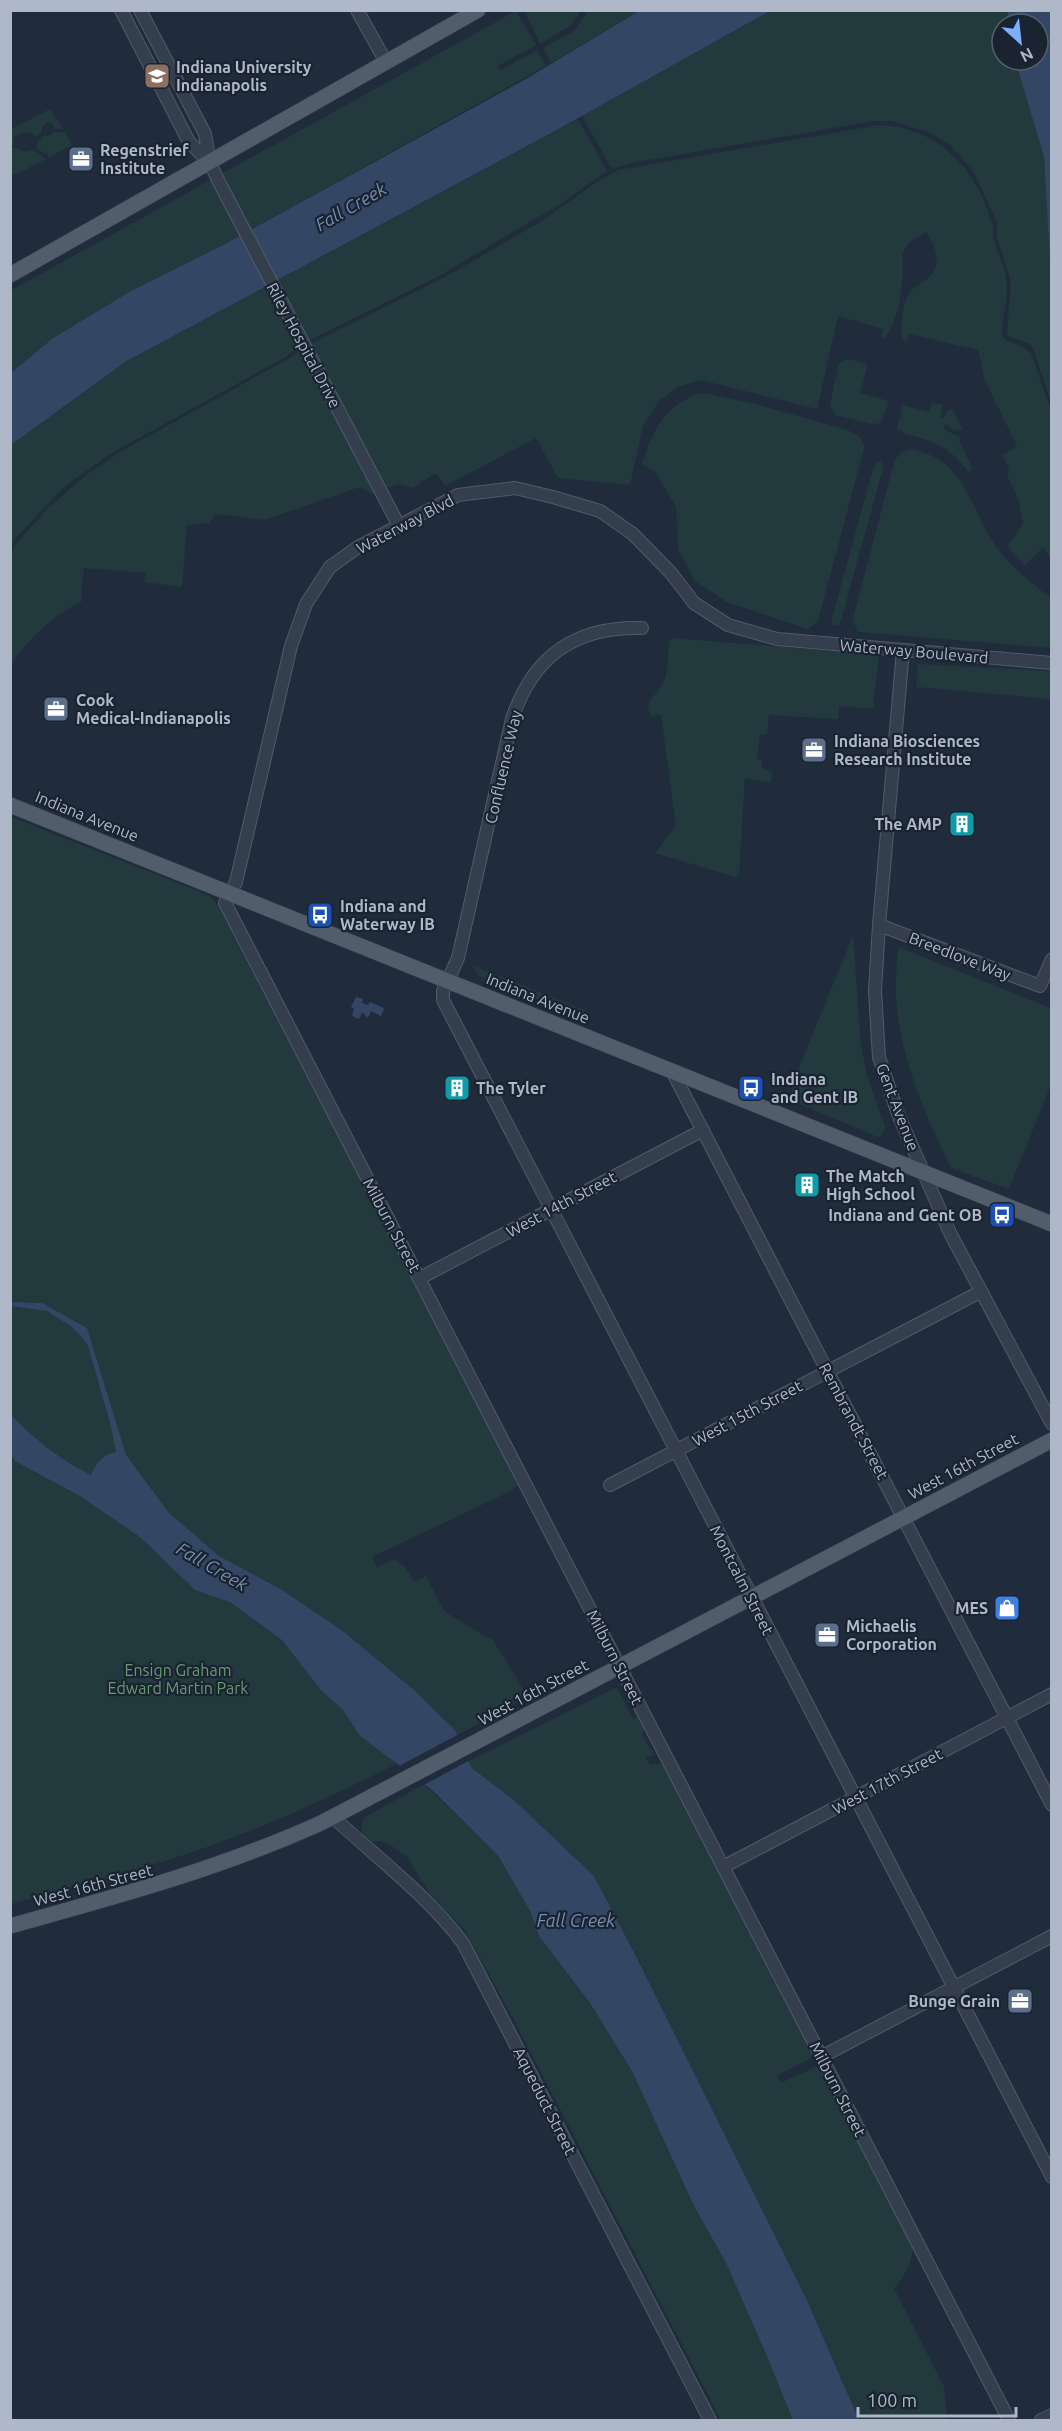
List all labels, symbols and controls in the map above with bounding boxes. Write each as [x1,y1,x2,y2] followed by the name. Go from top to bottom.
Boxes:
[990,12,1050,72] north arrow
[1017,45,1036,66] text: N
[176,58,312,94] place label: Indiana University Indianapolis
[142,61,172,91] school or university icon: Indiana University Indianapolis
[100,141,189,177] place label: Regenstrief Institute
[66,144,96,174] office icon: Regenstrief Institute
[311,177,390,234] water label: Fall Creek
[263,279,345,411] street label: Riley Hospital Drive
[353,491,457,557] street label: Waterway Blvd
[839,636,989,666] street label: Waterway Boulevard
[76,691,231,727] place label: Cook Medical-Indianapolis
[41,694,71,724] office icon: Cook Medical-Indianapolis
[481,708,525,826] street label: Confluence Way
[834,732,980,768] place label: Indiana Biosciences Research Institute
[799,735,829,765] office icon: Indiana Biosciences Research Institute
[33,787,141,845] street label: Indiana Avenue
[947,809,977,839] building icon: The AMP
[874,815,942,833] place label: The AMP
[340,897,435,933] place label: Indiana and Waterway IB
[305,900,335,930] bus stop icon: Indiana and Waterway IB
[907,928,1014,984] street label: Breedlove Way
[484,969,592,1027] street label: Indiana Avenue
[873,1061,923,1153] street label: Gent Avenue
[771,1070,858,1106] place label: Indiana and Gent IB
[442,1073,472,1103] building icon: The Tyler
[736,1073,766,1103] bus stop icon: Indiana and Gent IB
[476,1079,546,1097] place label: The Tyler
[503,1167,620,1241] street label: West 14th Street
[826,1167,915,1203] place label: The Match High School
[792,1170,822,1200] building icon: The Match High School
[360,1175,425,1276] street label: Milburn Street
[987,1200,1017,1230] bus stop icon: Indiana and Gent OB
[828,1206,982,1224] place label: Indiana and Gent OB
[816,1360,893,1483] street label: Rembrandt Street
[689,1376,806,1450] street label: West 15th Street
[905,1429,1022,1503] street label: West 16th Street
[707,1522,778,1638] street label: Montcalm Street
[173,1538,252,1595] water label: Fall Creek
[992,1593,1022,1623] shop icon: MES
[955,1599,988,1617] place label: MES
[583,1607,647,1708] street label: Milburn Street
[846,1617,937,1653] place label: Michaelis Corporation
[812,1620,842,1650] office icon: Michaelis Corporation
[475,1655,592,1729] street label: West 16th Street
[108,1661,248,1697] park label: Ensign Graham Edward Martin Park
[829,1744,946,1818] street label: West 17th Street
[32,1860,155,1909] street label: West 16th Street
[537,1910,616,1930] water label: Fall Creek
[1005,1986,1035,2016] office icon: Bunge Grain
[908,1992,1000,2010] place label: Bunge Grain
[806,2039,870,2140] street label: Milburn Street
[510,2044,580,2158] street label: Aqueduct Street
[858,2380,1016,2418] scale bar
[867,2390,917,2410] text: 100 m

